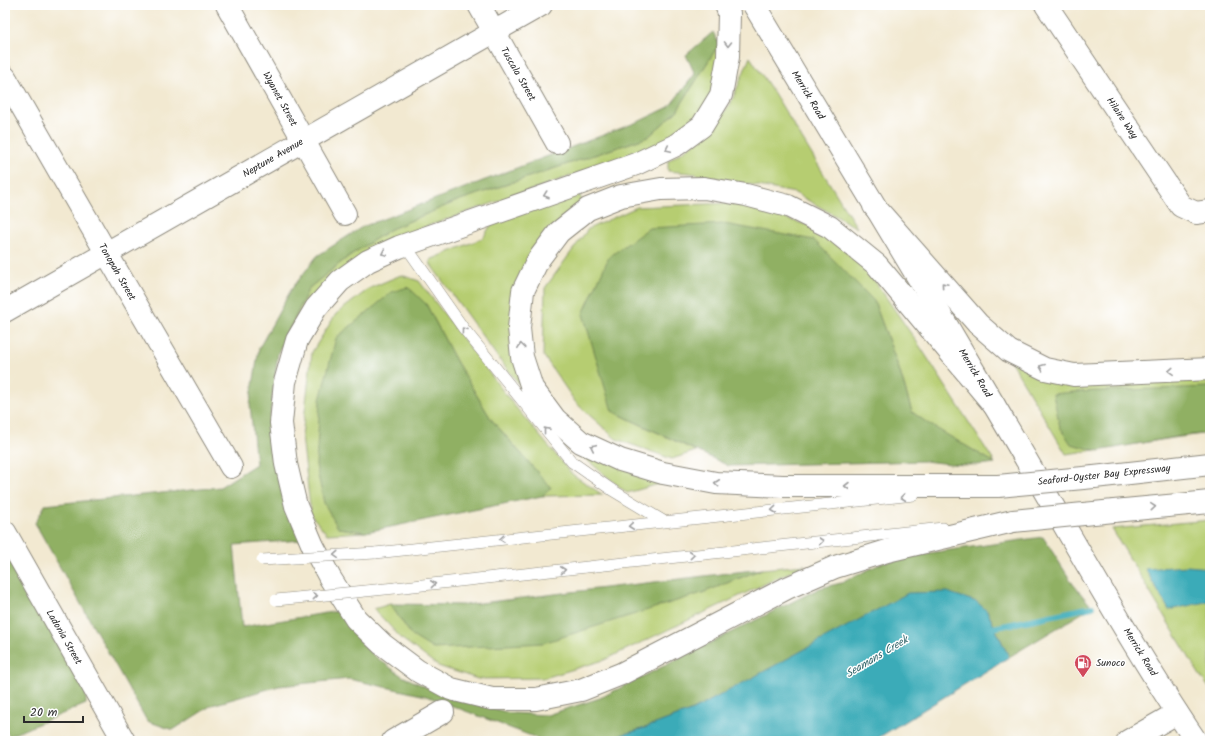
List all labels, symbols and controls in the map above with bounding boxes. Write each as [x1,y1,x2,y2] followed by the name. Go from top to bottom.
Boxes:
[724,41,732,47] one-way arrow
[496,44,540,104] street label: Tuscala Street
[787,67,829,123] street label: Merrick Road
[258,69,302,129] street label: Wyanet Street
[1102,94,1142,142] street label: Hilaire Way
[240,134,307,182] street label: Neptune Avenue
[664,144,672,152] one-way arrow
[543,191,550,199] one-way arrow
[94,240,140,304] street label: Tonopah Street
[381,248,389,256] one-way arrow
[941,282,948,290] one-way arrow
[462,327,469,334] one-way arrow
[517,342,526,349] one-way arrow
[954,345,996,401] street label: Merrick Road
[1039,364,1047,372] one-way arrow
[1168,366,1174,375] one-way arrow
[544,428,551,435] one-way arrow
[589,444,597,452] one-way arrow
[1037,460,1172,490] street label: Seaford-Oyster Bay Expressway
[714,478,720,487] one-way arrow
[844,482,850,490] one-way arrow
[900,492,906,501] one-way arrow
[1150,503,1156,512] one-way arrow
[771,506,777,515] one-way arrow
[628,521,634,530] one-way arrow
[499,535,505,544] one-way arrow
[818,537,824,546] one-way arrow
[333,551,339,560] one-way arrow
[689,551,695,560] one-way arrow
[560,565,566,574] one-way arrow
[430,579,436,588] one-way arrow
[312,591,318,600] one-way arrow
[42,606,86,668] street label: Ladonia Street
[1119,625,1162,680] street label: Merrick Road
[842,630,913,683] water label: Seamans Creek
[1073,653,1093,678] fuel station icon: Sunoco
[1096,655,1125,671] place label: Sunoco
[24,698,83,724] scale bar
[30,703,58,722] text: 20 m

